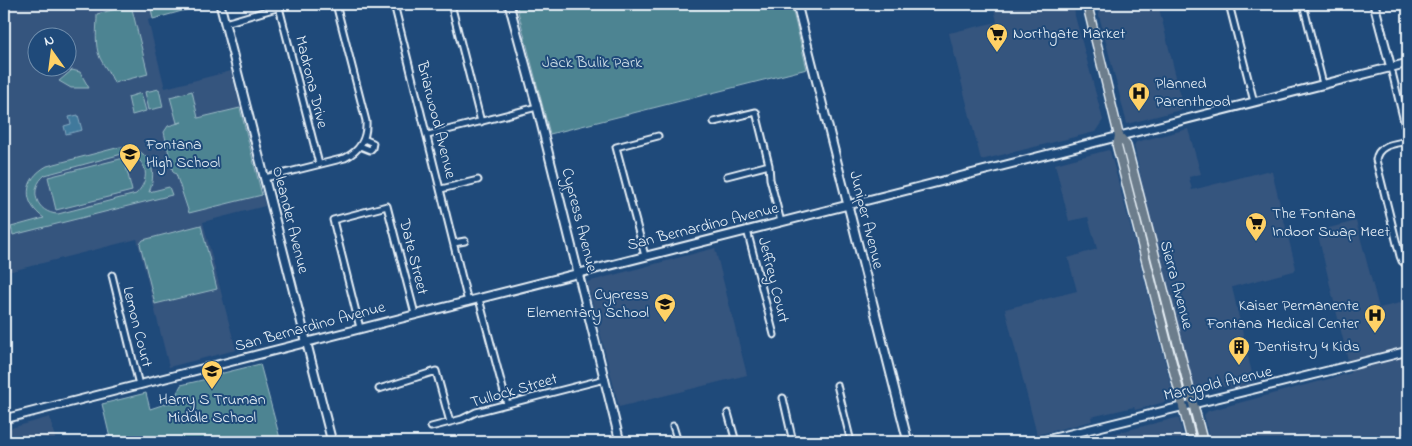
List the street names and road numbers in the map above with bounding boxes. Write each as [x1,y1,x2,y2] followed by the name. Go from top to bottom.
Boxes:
[288,33,334,132] street label: Madrona Drive
[410,58,462,182] street label: Briarwood Avenue
[265,164,315,277] street label: Oleander Avenue
[554,165,604,275] street label: Cypress Avenue
[842,168,890,272] street label: Juniper Avenue
[625,196,782,257] street label: San Bernardino Avenue
[392,216,434,298] street label: Date Street
[751,235,795,326] street label: Jeffrey Court
[1153,238,1200,333] street label: Sierra Avenue
[115,284,159,370] street label: Lemon Court
[232,295,389,359] street label: San Bernardino Avenue
[1161,360,1275,408] street label: Marygold Avenue
[468,367,561,415] street label: Tullock Street

